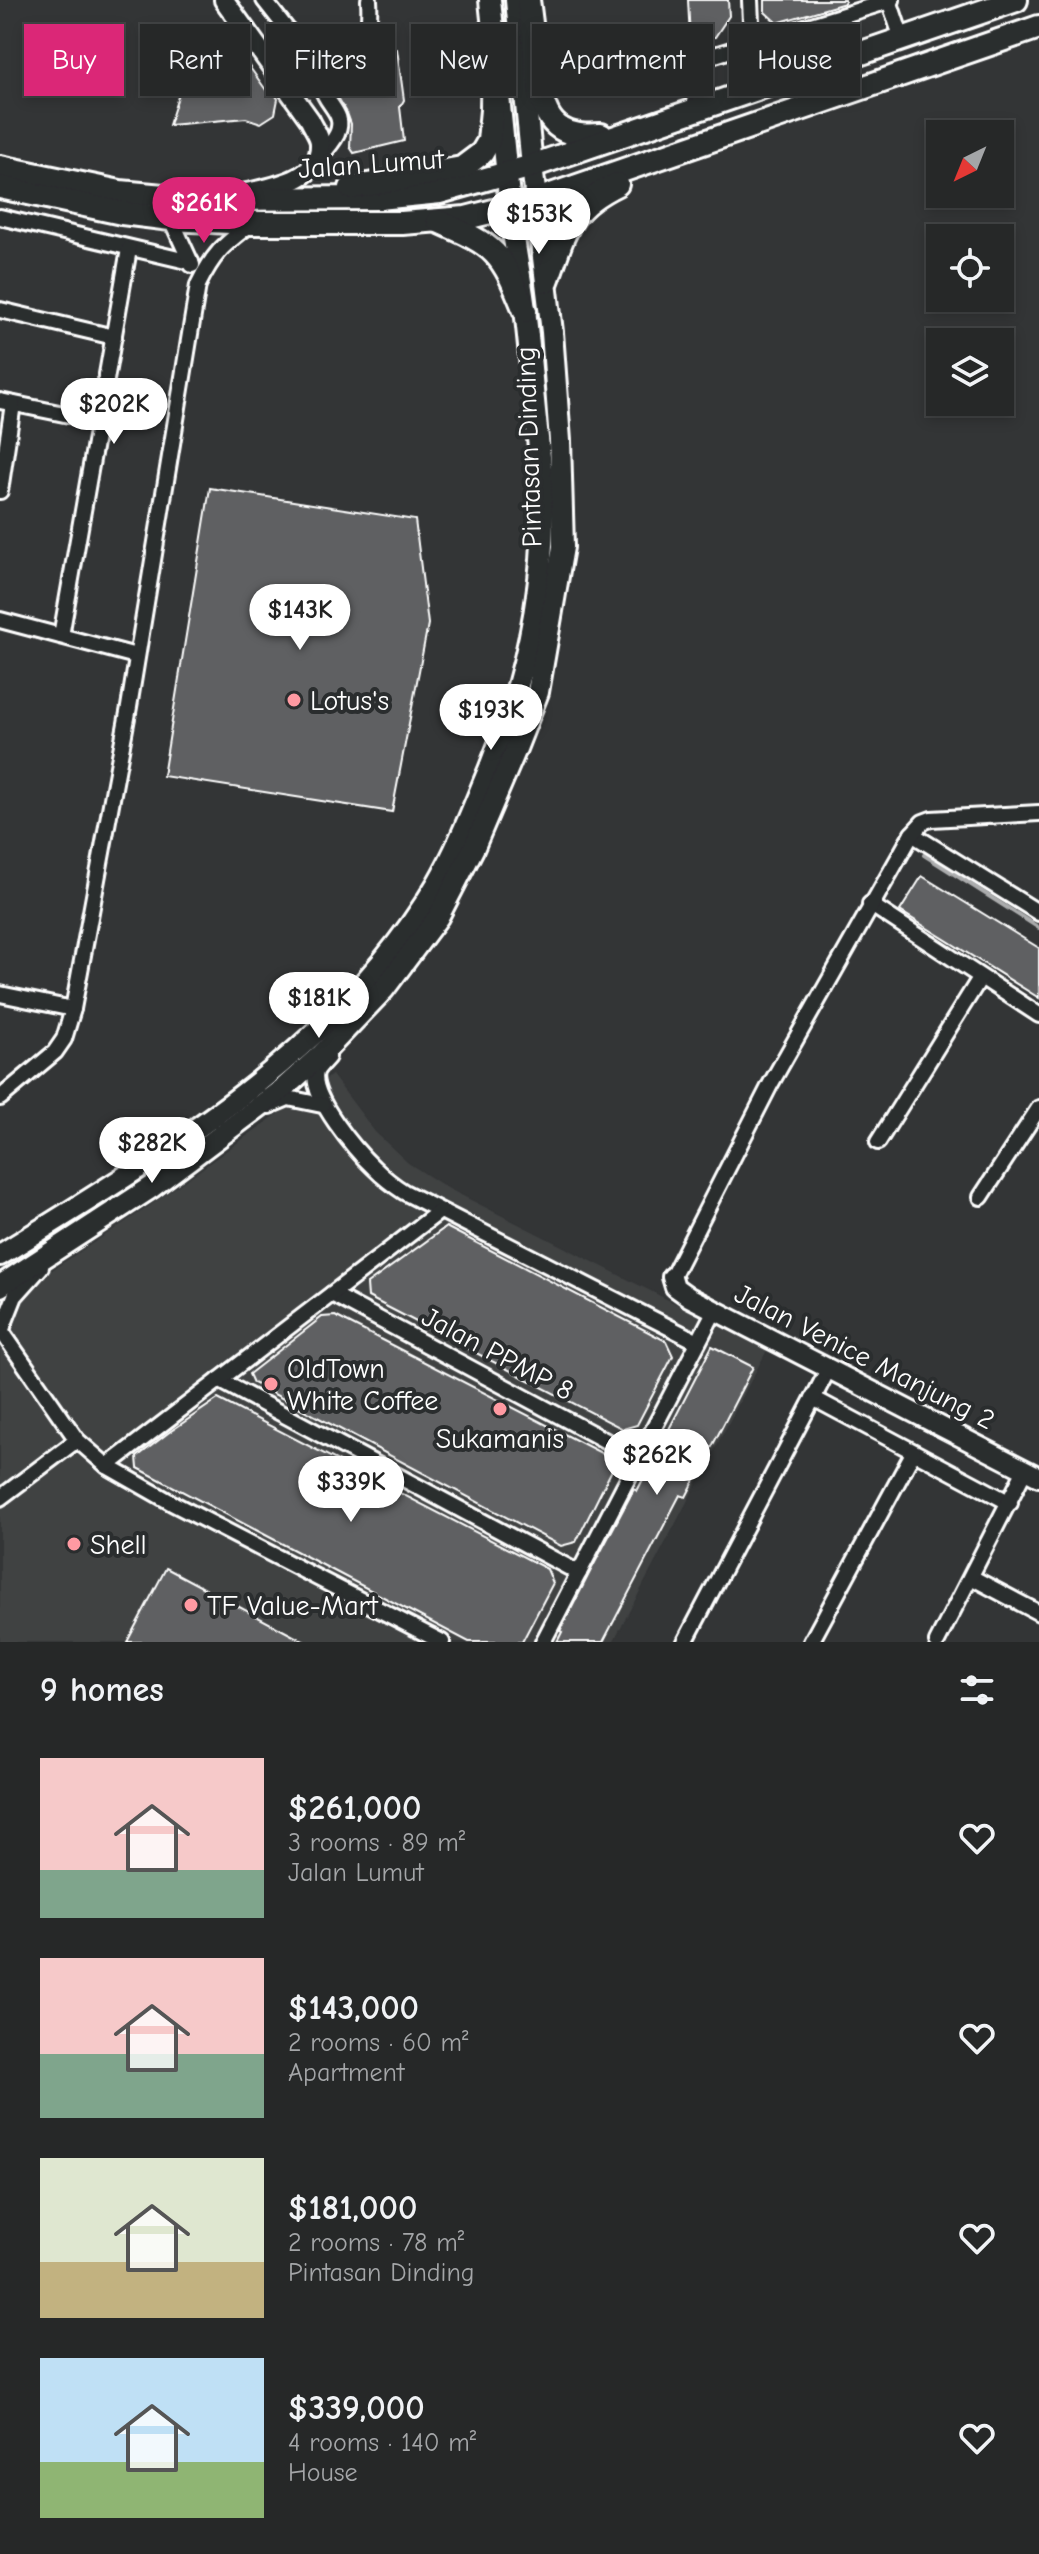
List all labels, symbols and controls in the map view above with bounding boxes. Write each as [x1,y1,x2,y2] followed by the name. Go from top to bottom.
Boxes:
[24,24,124,96] chip: Buy
[140,24,250,96] chip: Rent
[266,24,395,96] chip: Filters
[411,24,516,96] chip: New
[532,24,713,96] chip: Apartment
[729,24,860,96] chip: House
[926,120,1014,208] north arrow
[926,120,1014,416] map controls
[297,143,446,185] street label: Jalan Lumut
[148,177,260,245] pin: $261K
[170,188,238,218] text: $261K
[483,188,595,256] pin: $153K
[505,199,573,229] text: $153K
[926,224,1014,312] button: locate
[926,328,1014,416] button: layers
[510,346,548,548] street label: Pintasan Dinding
[58,378,170,446] pin: $202K
[78,389,150,419] text: $202K
[244,584,356,652] pin: $143K
[267,595,333,625] text: $143K
[435,684,547,752] pin: $193K
[310,685,389,717] place label: Lotus's
[285,691,303,709] marker: Lotus's
[458,695,524,725] text: $193K
[263,972,375,1040] pin: $181K
[287,983,351,1013] text: $181K
[96,1117,208,1185] pin: $282K
[117,1128,187,1158] text: $282K
[729,1277,1000,1436] street label: Jalan Venice Manjung 2
[416,1301,579,1407] street label: Jalan PPMP 8
[287,1353,438,1417] place label: OldTown White Coffee
[262,1375,280,1393] marker: OldTown White Coffee
[491,1400,509,1418] marker: Sukamanis
[436,1423,564,1455] place label: Sukamanis
[601,1429,713,1497] pin: $262K
[622,1440,692,1470] text: $262K
[295,1456,407,1524] pin: $339K
[316,1467,386,1497] text: $339K
[90,1529,147,1561] place label: Shell
[65,1535,83,1553] marker: Shell
[207,1590,379,1622] place label: TF Value-Mart
[182,1596,200,1614] marker: TF Value-Mart
[955,1668,999,1712] icon: filters
[40,1670,164,1710] text: 9 homes
[288,1788,421,1828] text: $261,000
[104,1790,200,1886] icon: home
[955,1816,999,1860] icon: heart
[288,1828,465,1858] text: 3 rooms · 89 m²
[288,1858,424,1888] text: Jalan Lumut
[288,1988,419,2028] text: $143,000
[104,1990,200,2086] icon: home
[955,2016,999,2060] icon: heart
[288,2028,469,2058] text: 2 rooms · 60 m²
[288,2058,404,2088] text: Apartment
[288,2188,417,2228] text: $181,000
[104,2190,200,2286] icon: home
[955,2216,999,2260] icon: heart
[288,2228,464,2258] text: 2 rooms · 78 m²
[288,2258,475,2288] text: Pintasan Dinding
[288,2388,425,2428] text: $339,000
[104,2390,200,2486] icon: home
[955,2416,999,2460] icon: heart
[288,2428,476,2458] text: 4 rooms · 140 m²
[288,2458,358,2488] text: House

